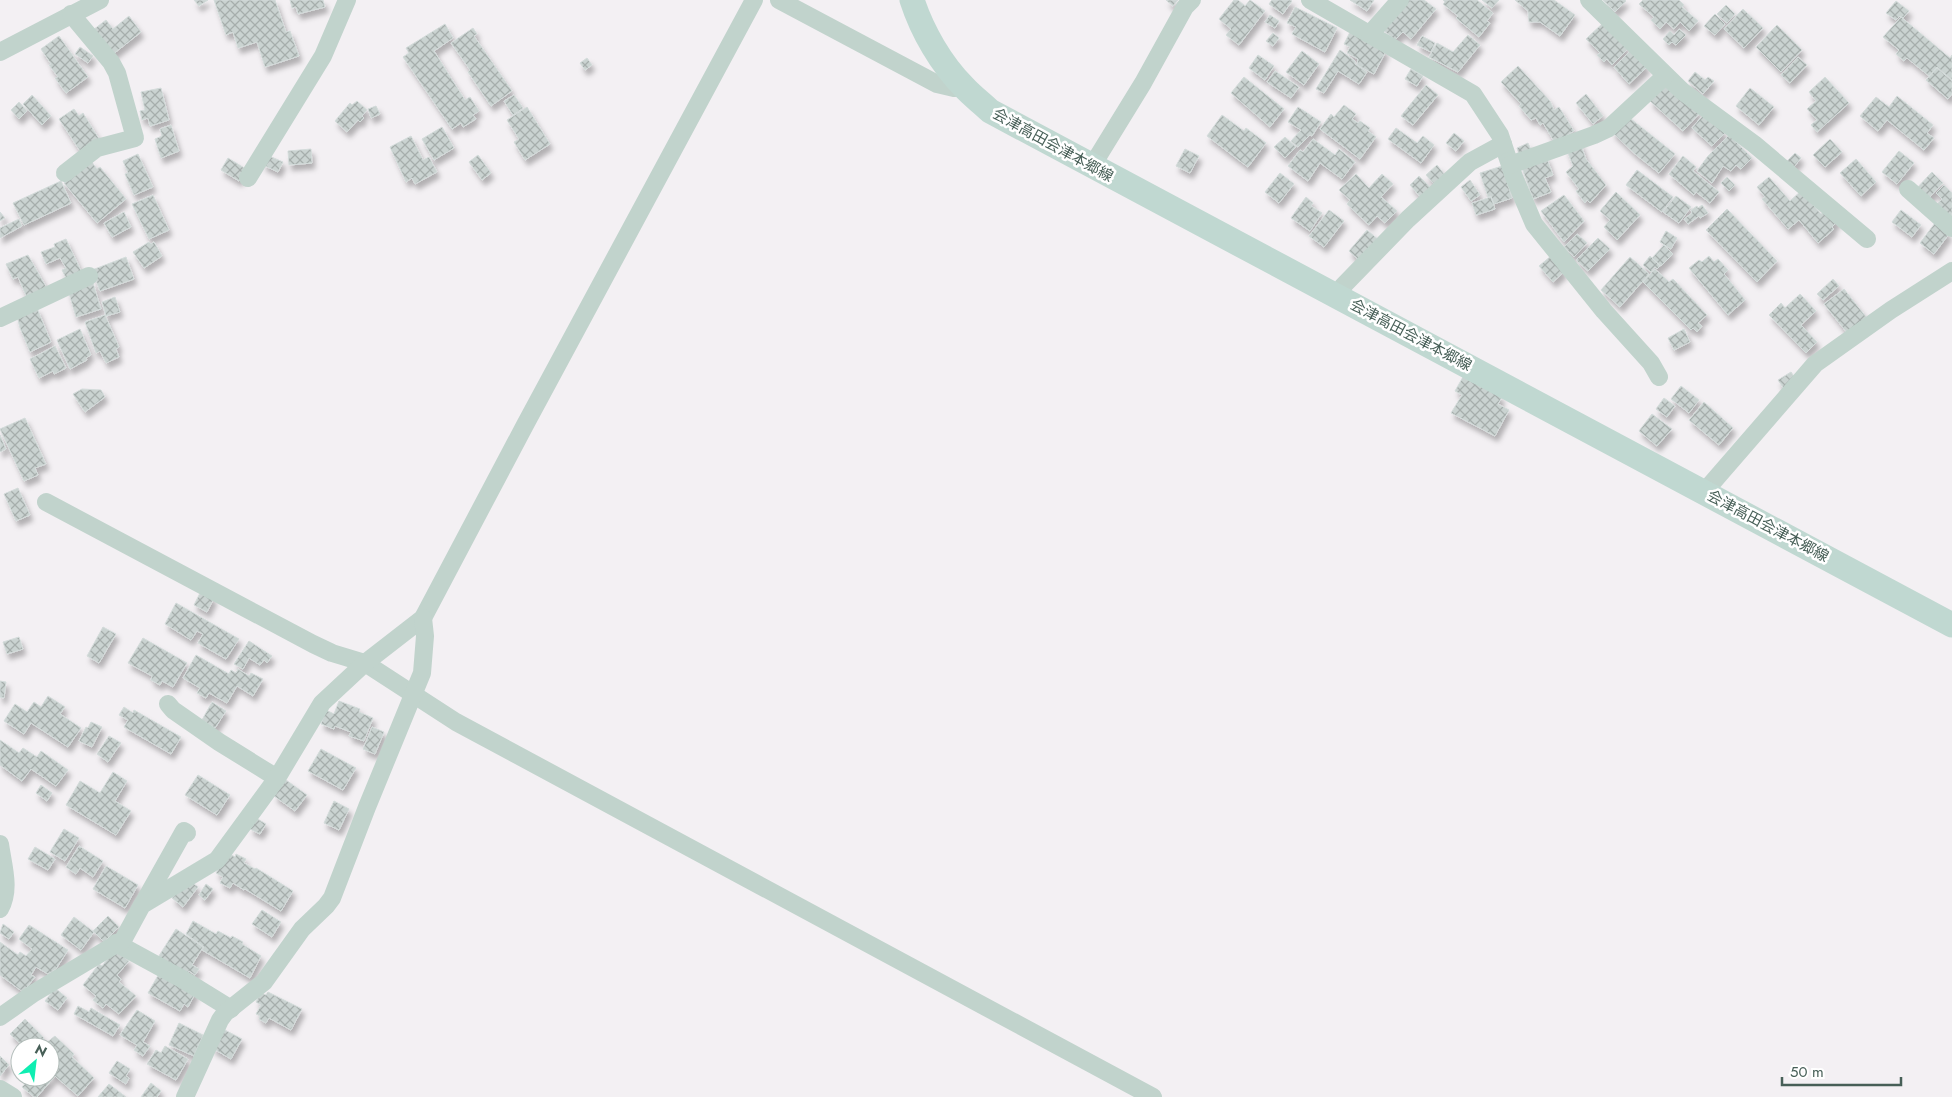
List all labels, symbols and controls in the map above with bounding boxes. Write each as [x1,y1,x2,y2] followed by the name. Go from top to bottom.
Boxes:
[989,103,1117,187] street label: 会津高田会津本郷線
[1346,294,1476,376] street label: 会津高田会津本郷線
[1703,485,1833,567] street label: 会津高田会津本郷線
[10,1037,60,1087] north arrow
[31,1039,51,1062] text: N
[1782,1054,1901,1086] scale bar
[1790,1061,1824,1083] text: 50 m

